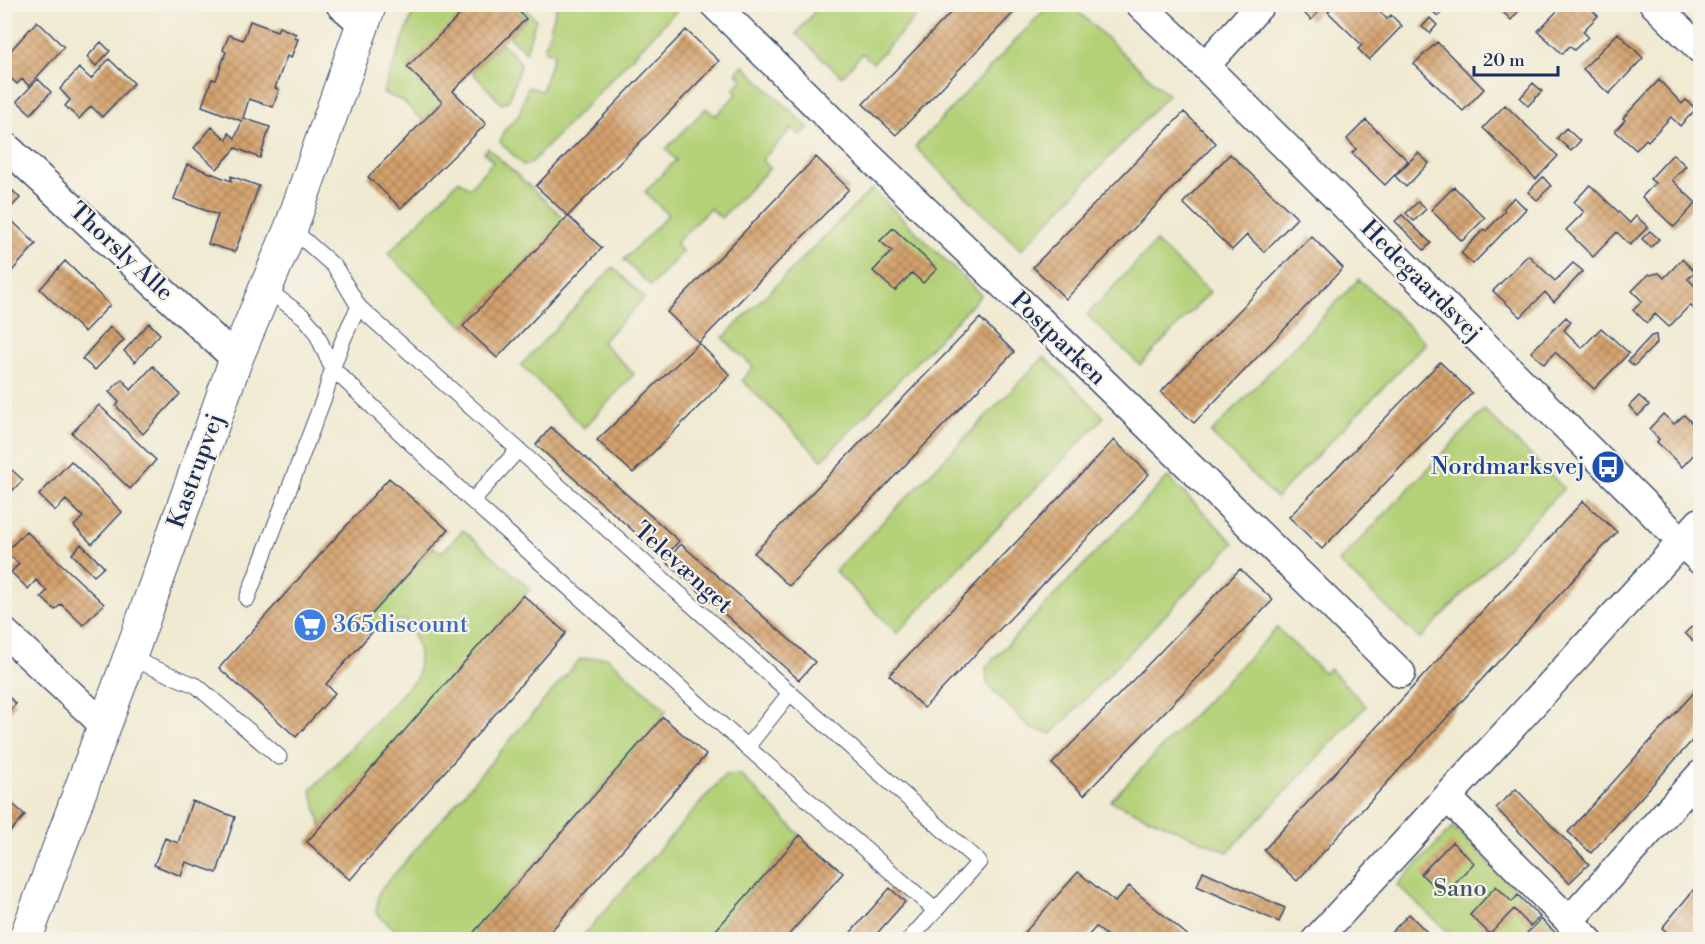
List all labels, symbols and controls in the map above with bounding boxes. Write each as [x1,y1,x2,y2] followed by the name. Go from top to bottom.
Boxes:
[1474,39,1558,77] scale bar
[1483,49,1525,72] text: 20 m
[63,196,179,308] street label: Thorsly Alle
[1354,214,1488,348] street label: Hedegaardsvej
[1004,286,1112,392] street label: Postparken
[161,409,231,533] street label: Kastrupvej
[1590,449,1626,485] bus stop icon: Nordmarksvej
[1431,452,1585,482] place label: Nordmarksvej
[627,516,739,621] street label: Televænget
[292,607,328,643] supermarket icon: 365discount
[333,610,469,640] place label: 365discount
[1433,874,1487,904] park label: Sano

